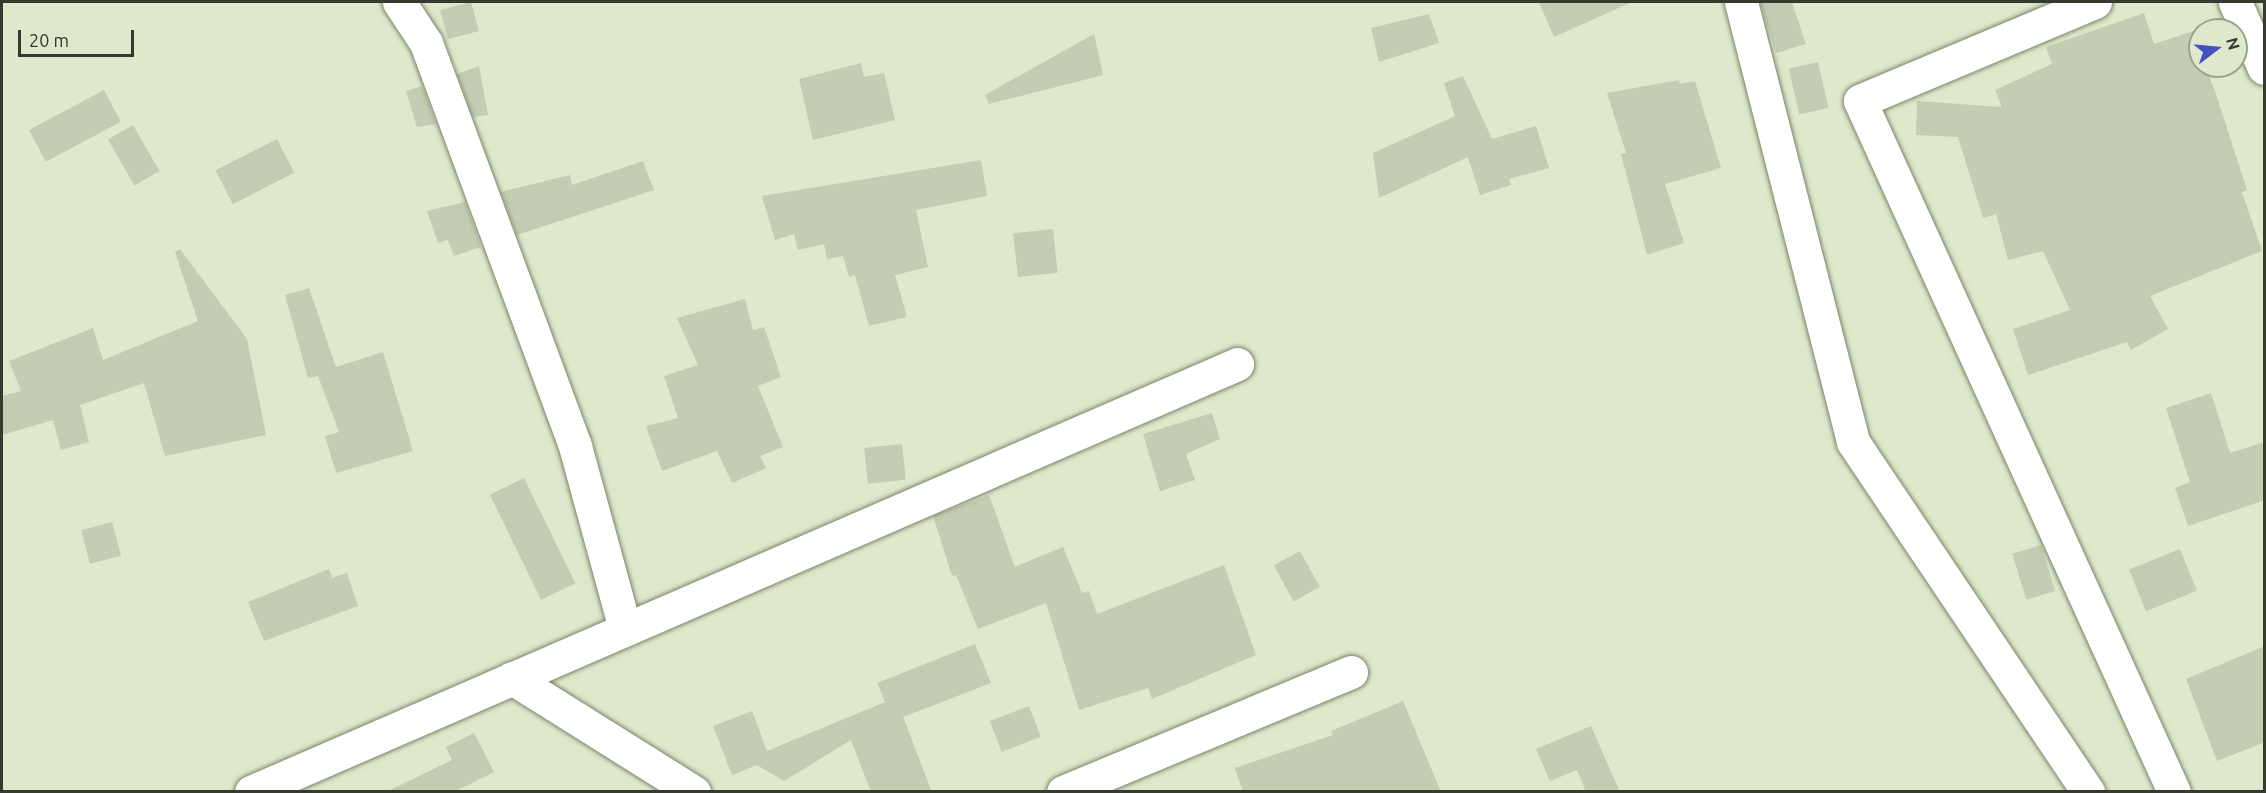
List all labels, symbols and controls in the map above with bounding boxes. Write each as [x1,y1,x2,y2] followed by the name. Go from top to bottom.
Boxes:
[21,18,136,56] scale bar
[2188,18,2248,78] north arrow
[29,30,69,50] text: 20 m
[2223,35,2244,52] text: N

